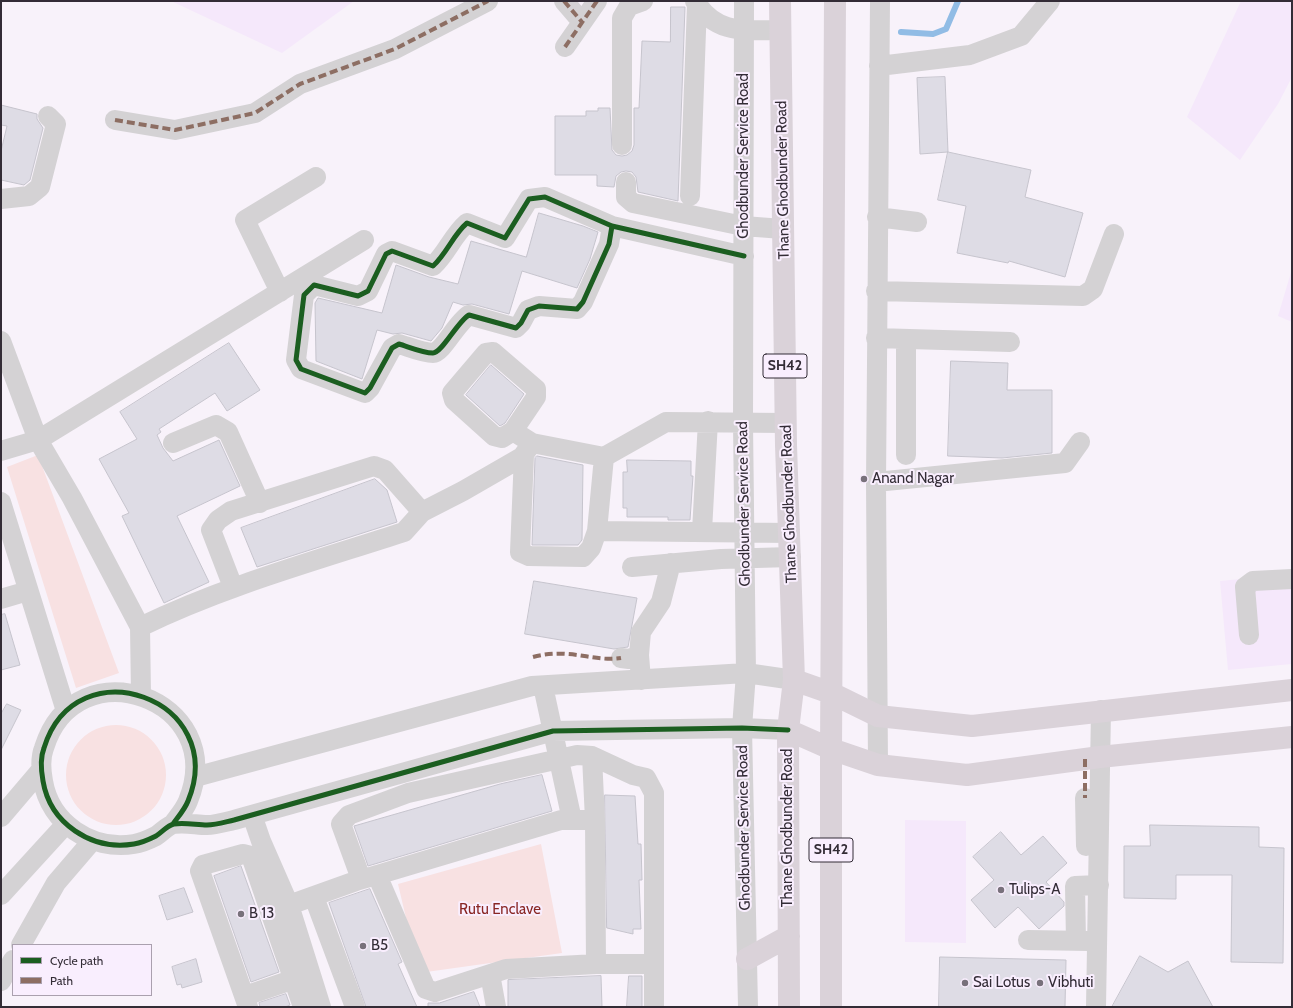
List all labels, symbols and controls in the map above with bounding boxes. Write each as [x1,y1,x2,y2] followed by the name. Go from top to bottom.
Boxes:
[735,73,753,239] street label: Ghodbunder Service Road
[773,101,793,259] street label: Thane Ghodbunder Road
[763,354,807,378] road number: SH42
[734,421,754,587] street label: Ghodbunder Service Road
[777,424,801,584] street label: Thane Ghodbunder Road
[872,470,954,488] place label: Anand Nagar
[859,474,869,484] marker: Anand Nagar
[734,745,754,911] street label: Ghodbunder Service Road
[779,749,797,907] street label: Thane Ghodbunder Road
[809,838,853,862] road number: SH42
[1009,881,1060,899] place label: Tulips-A
[996,885,1006,895] marker: Tulips-A
[459,901,541,919] park label: Rutu Enclave
[249,905,274,923] place label: B 13
[236,909,246,919] marker: B 13
[371,937,388,955] place label: B5
[358,941,368,951] marker: B5
[12,944,152,996] legend
[50,953,103,968] text: Cycle path
[50,973,73,988] text: Path
[973,974,1030,992] place label: Sai Lotus
[1048,974,1094,992] place label: Vibhuti
[960,978,970,988] marker: Sai Lotus
[1035,978,1045,988] marker: Vibhuti

